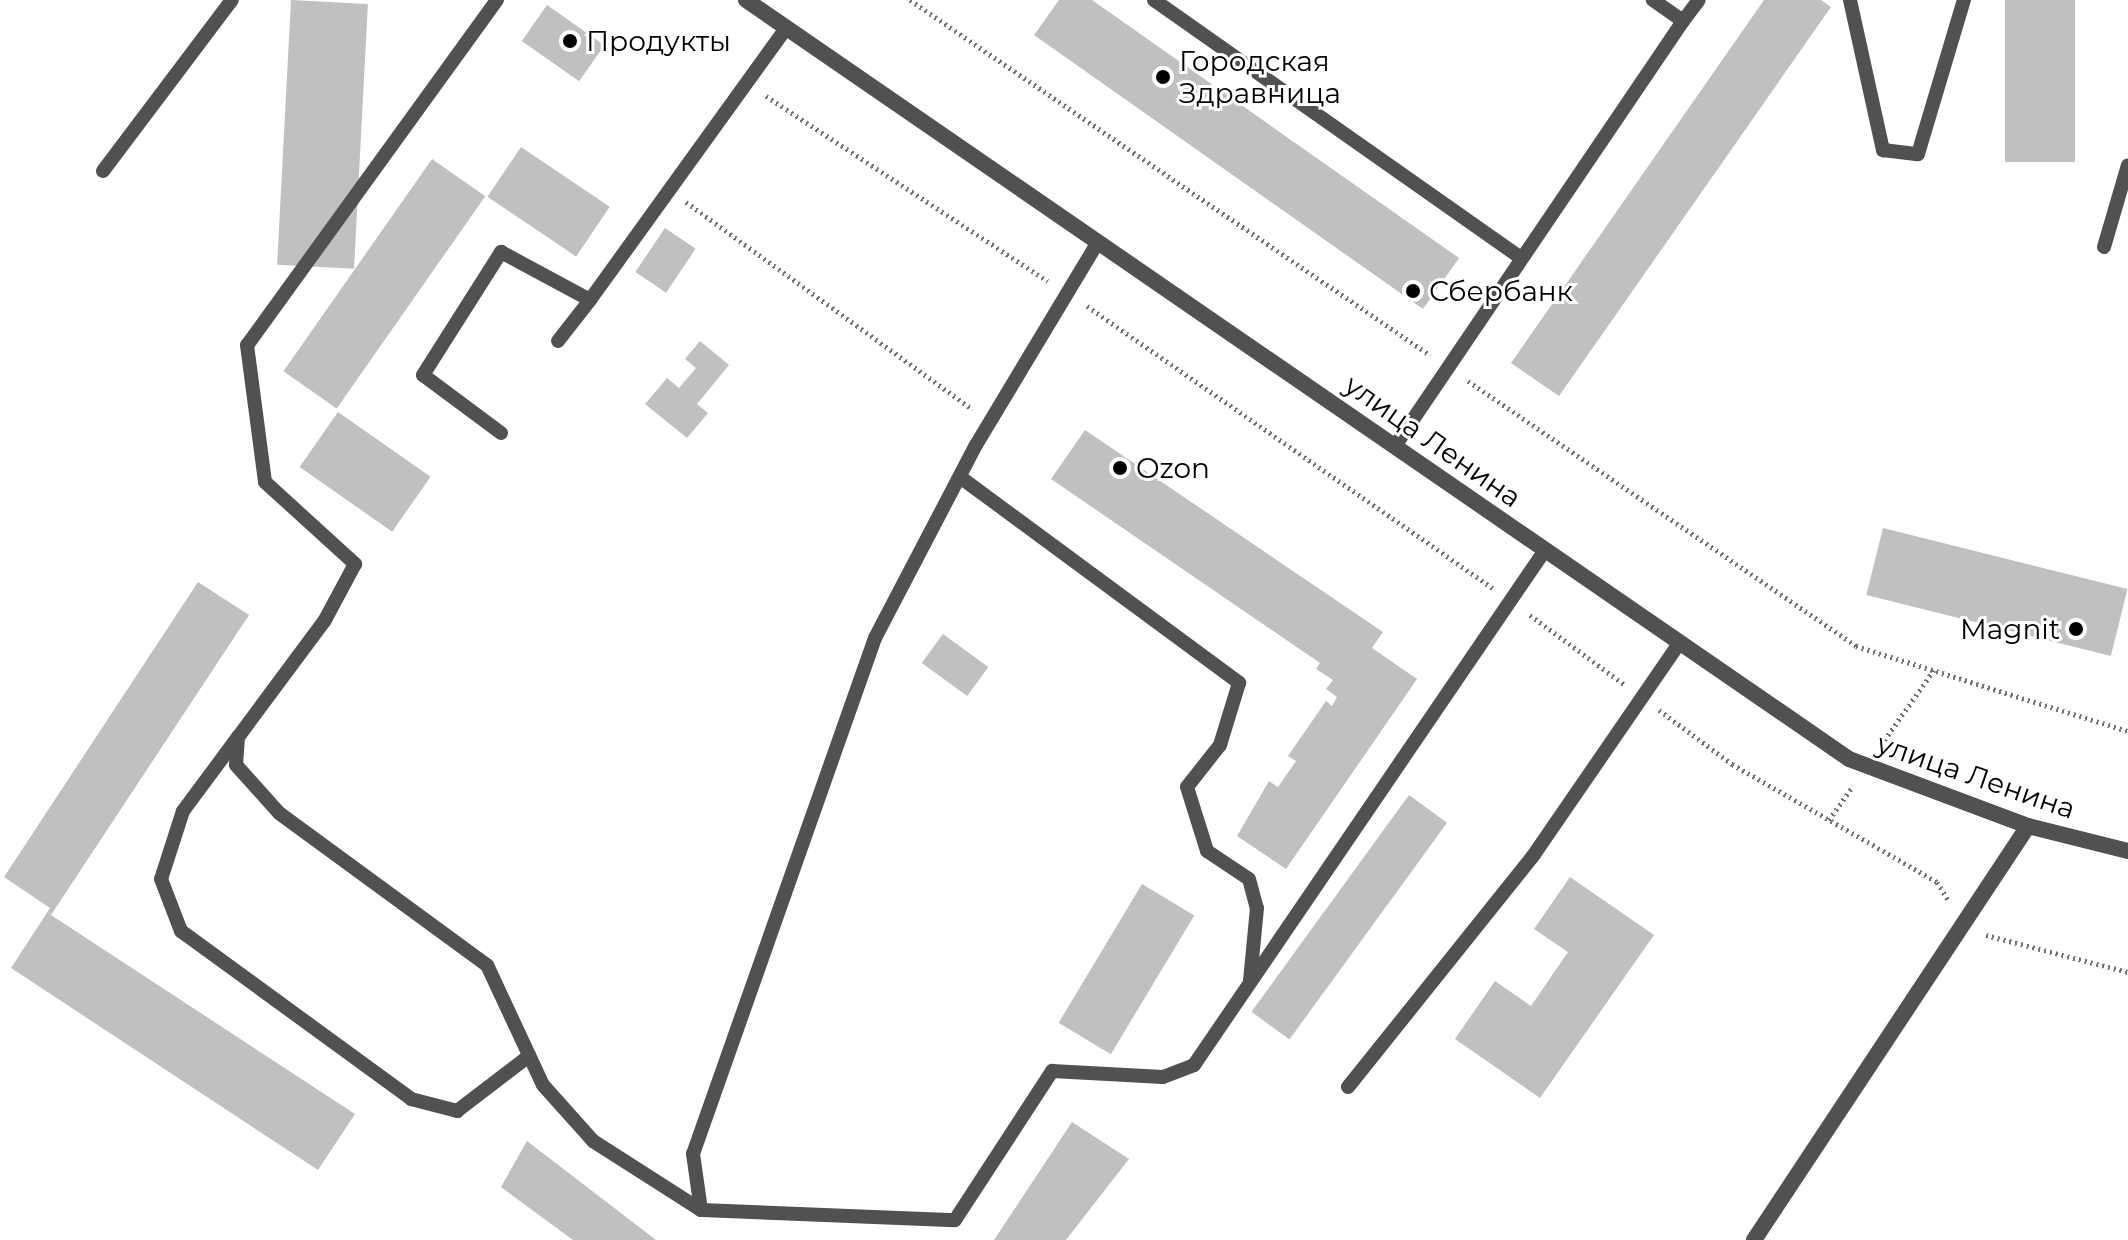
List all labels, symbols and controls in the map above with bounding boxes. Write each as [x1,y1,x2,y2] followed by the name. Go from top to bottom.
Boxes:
[586,24,731,58] place label: Продукты
[561,32,579,50] marker: Продукты
[1179,44,1341,110] place label: Городская Здравница
[1154,68,1172,86] marker: Городская Здравница
[1429,274,1573,308] place label: Сбербанк
[1404,282,1422,300] marker: Сбербанк
[1338,368,1528,514] street label: улица Ленина
[1136,451,1210,485] place label: Ozon
[1111,459,1129,477] marker: Ozon
[1960,612,2060,646] place label: Magnit
[2067,620,2085,638] marker: Magnit
[1872,726,2080,826] street label: улица Ленина

